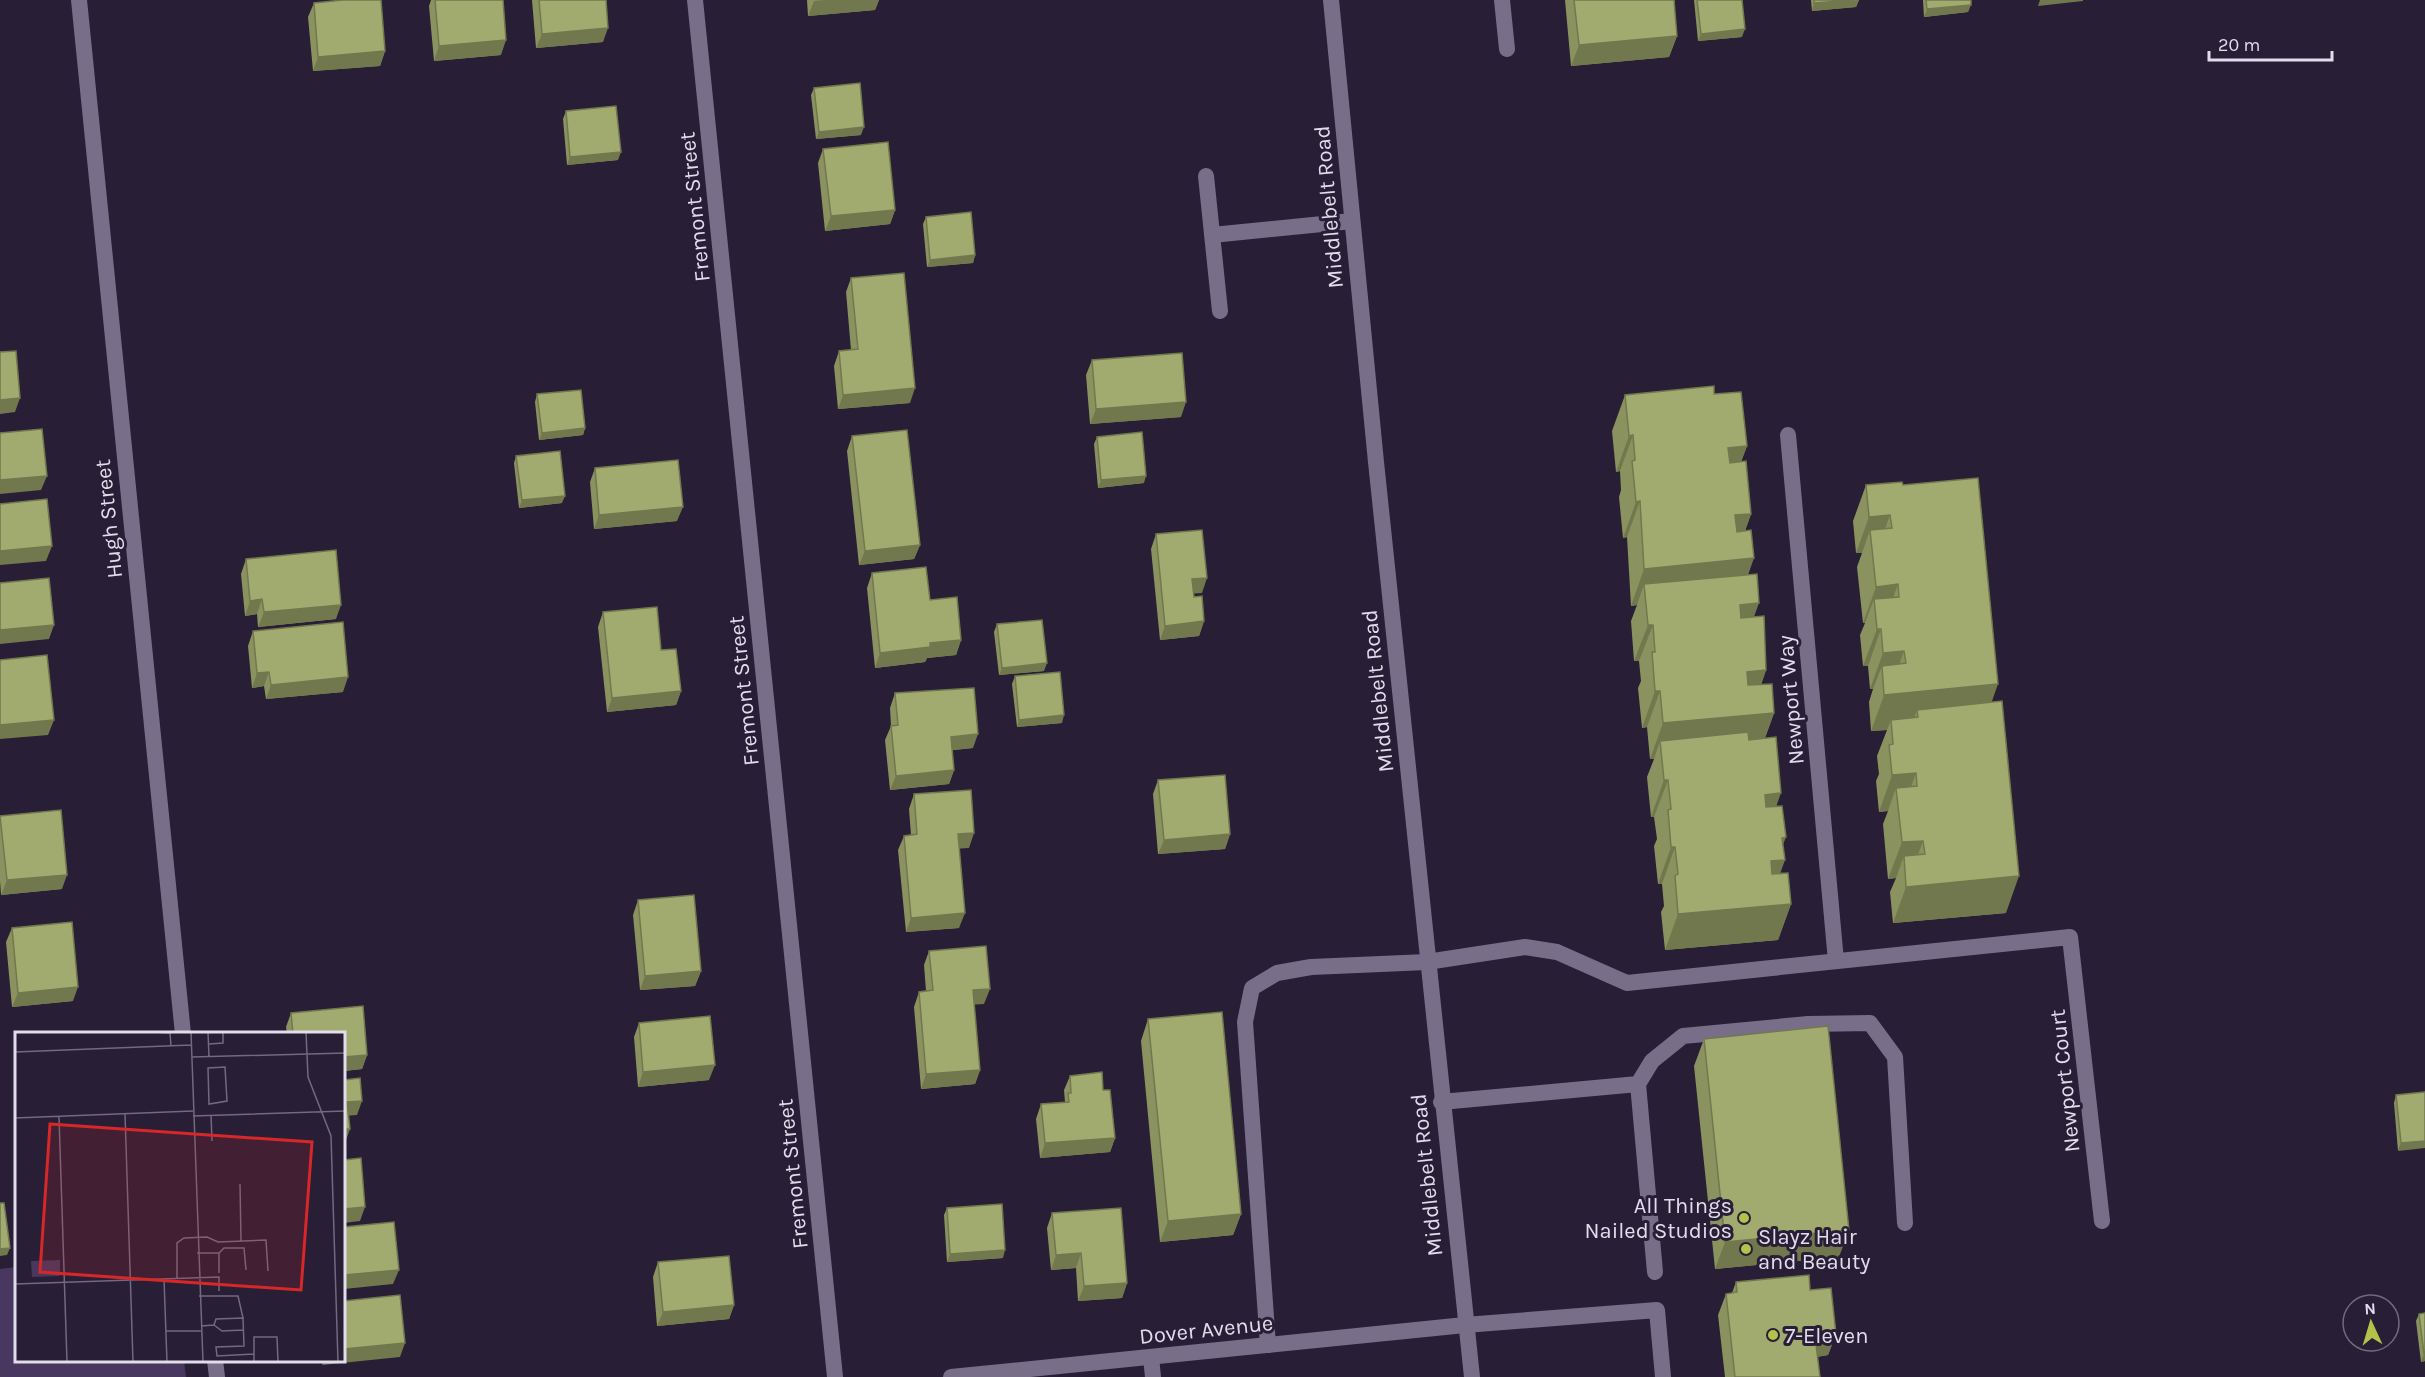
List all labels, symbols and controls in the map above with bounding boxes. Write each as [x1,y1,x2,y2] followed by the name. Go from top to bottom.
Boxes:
[2209,24,2332,62] scale bar
[2218,34,2260,56] text: 20 m
[1309,124,1349,289] street label: Middlebelt Road
[674,131,716,283] street label: Fremont Street
[90,458,128,580] street label: Hugh Street
[1357,608,1399,773] street label: Middlebelt Road
[723,615,765,767] street label: Fremont Street
[1772,634,1810,766] street label: Newport Way
[2045,1008,2085,1154] street label: Newport Court
[15,1032,345,1362] inset map
[1406,1092,1448,1257] street label: Middlebelt Road
[772,1098,814,1250] street label: Fremont Street
[1585,1193,1732,1244] place label: All Things Nailed Studios
[1737,1211,1751,1225] marker: All Things Nailed Studios
[1758,1224,1871,1275] place label: Slayz Hair and Beauty
[1739,1242,1753,1256] marker: Slayz Hair and Beauty
[2341,1293,2401,1353] north arrow
[2364,1299,2376,1318] text: N
[1138,1310,1274,1350] street label: Dover Avenue
[1785,1323,1868,1349] place label: 7-Eleven
[1766,1328,1780,1342] marker: 7-Eleven

